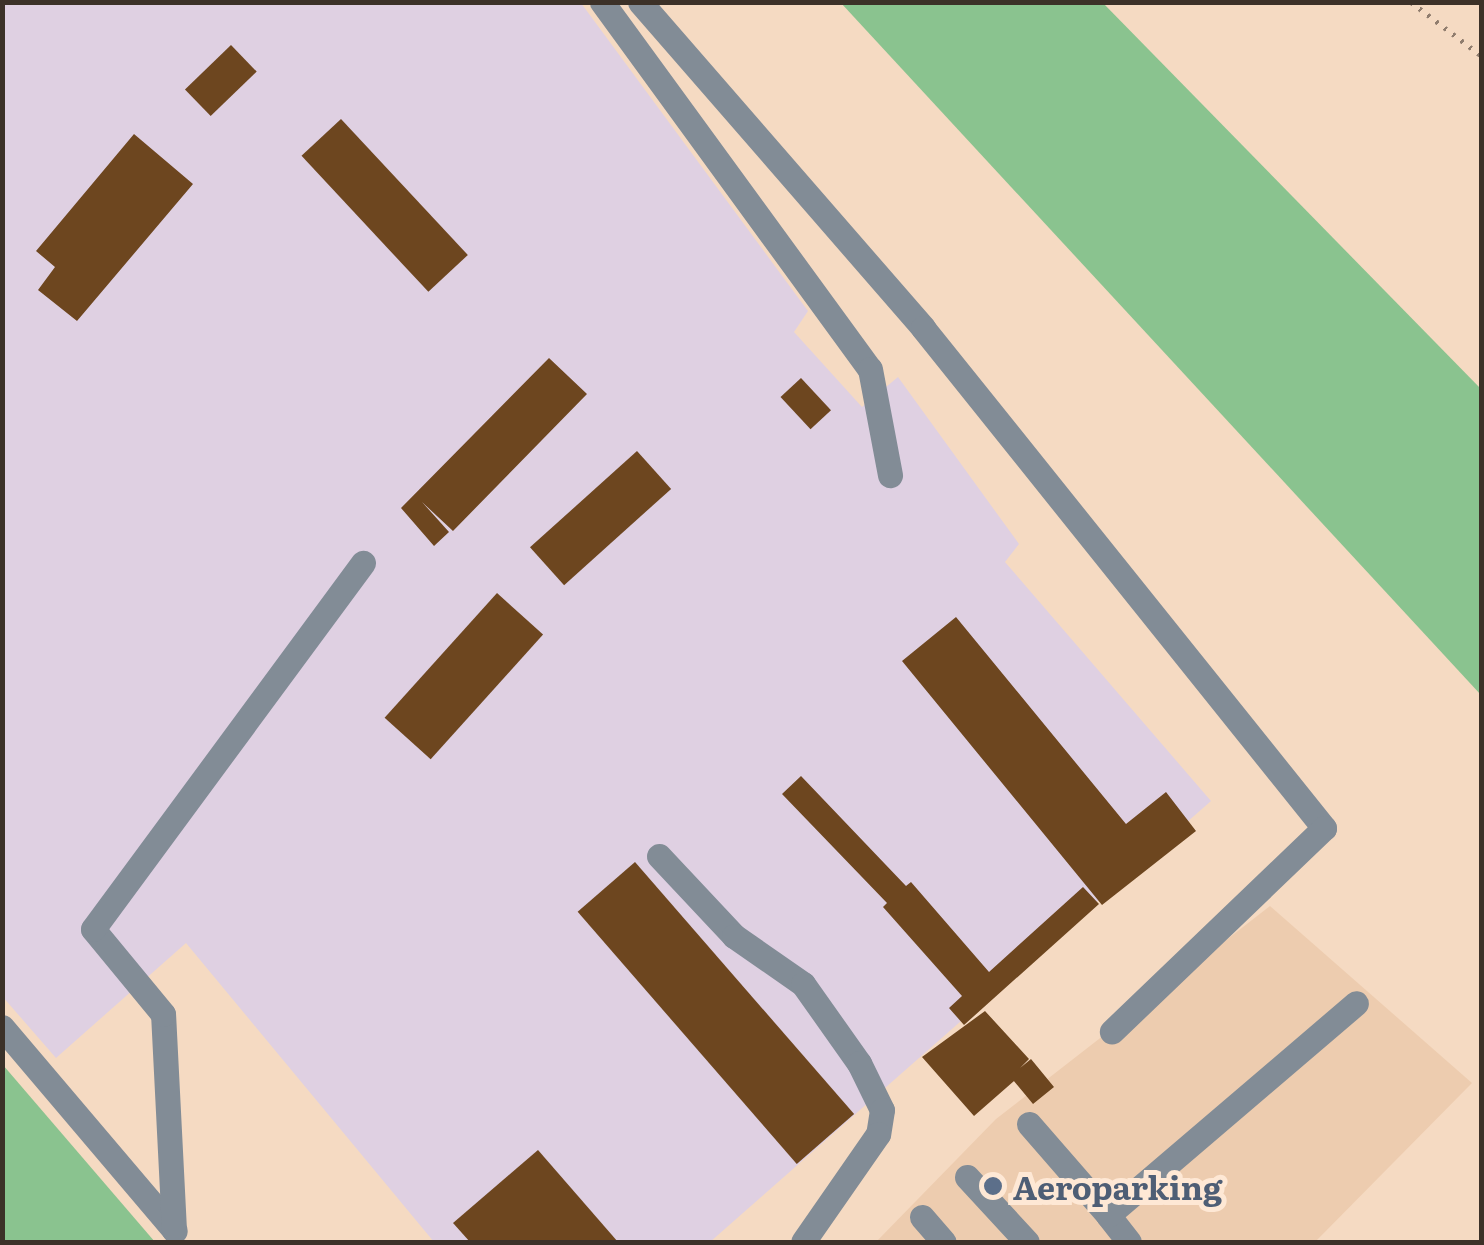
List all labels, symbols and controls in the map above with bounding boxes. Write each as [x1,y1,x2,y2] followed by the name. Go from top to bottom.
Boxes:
[1013,1167,1222,1205] place label: Aeroparking
[982,1175,1004,1197] marker: Aeroparking

